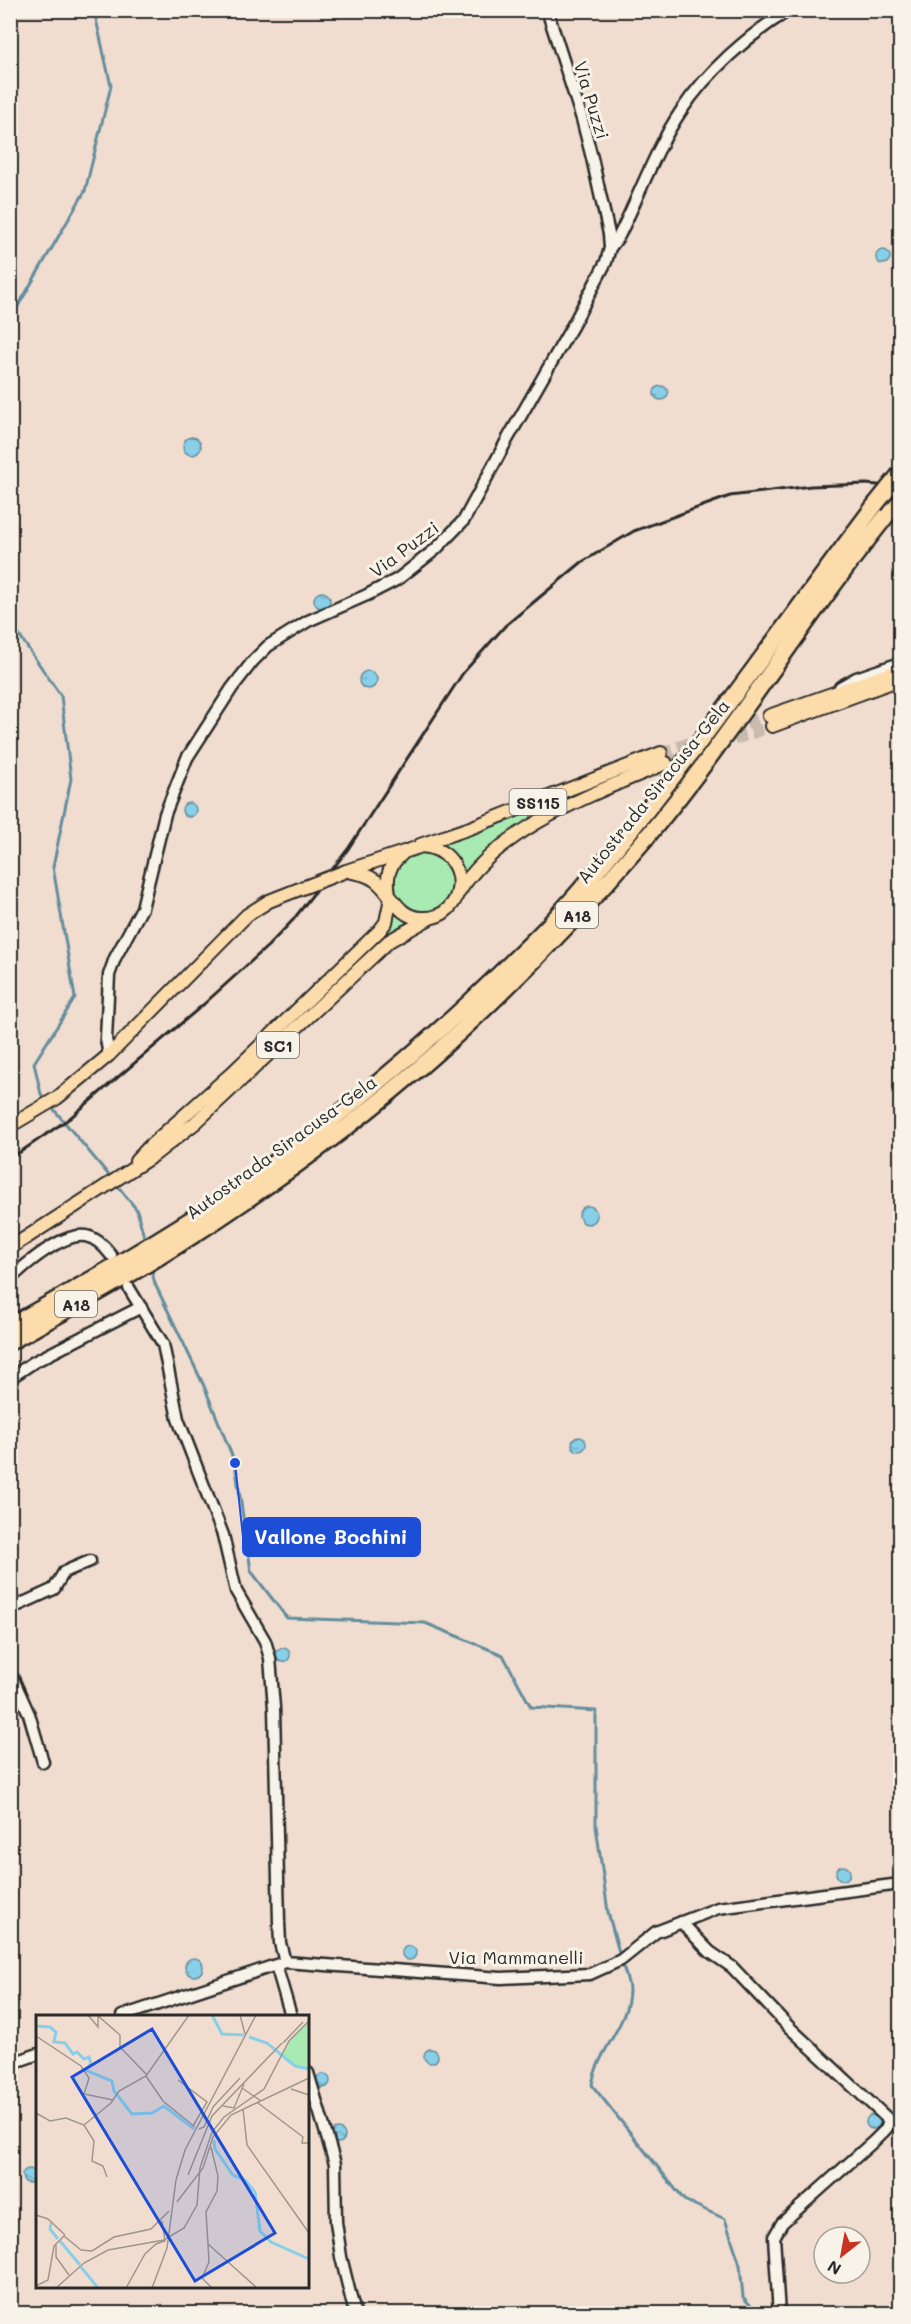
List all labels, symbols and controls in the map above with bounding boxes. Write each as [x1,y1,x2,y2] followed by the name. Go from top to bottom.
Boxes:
[569,58,615,142] street label: Via Puzzi
[365,515,443,583] street label: Via Puzzi
[571,694,735,888] street label: Autostrada Siracusa-Gela
[510,789,566,815] road number: SS115
[556,902,598,928] road number: A18
[257,1032,299,1058] road number: SC1
[181,1070,381,1224] street label: Autostrada Siracusa-Gela
[55,1291,97,1317] road number: A18
[243,1518,420,1556] callout: Vallone Bochini
[254,1523,408,1549] text: Vallone Bochini
[448,1945,584,1969] street label: Via Mammanelli
[36,2015,309,2288] inset map
[812,2225,872,2285] north arrow
[823,2256,845,2280] text: N

